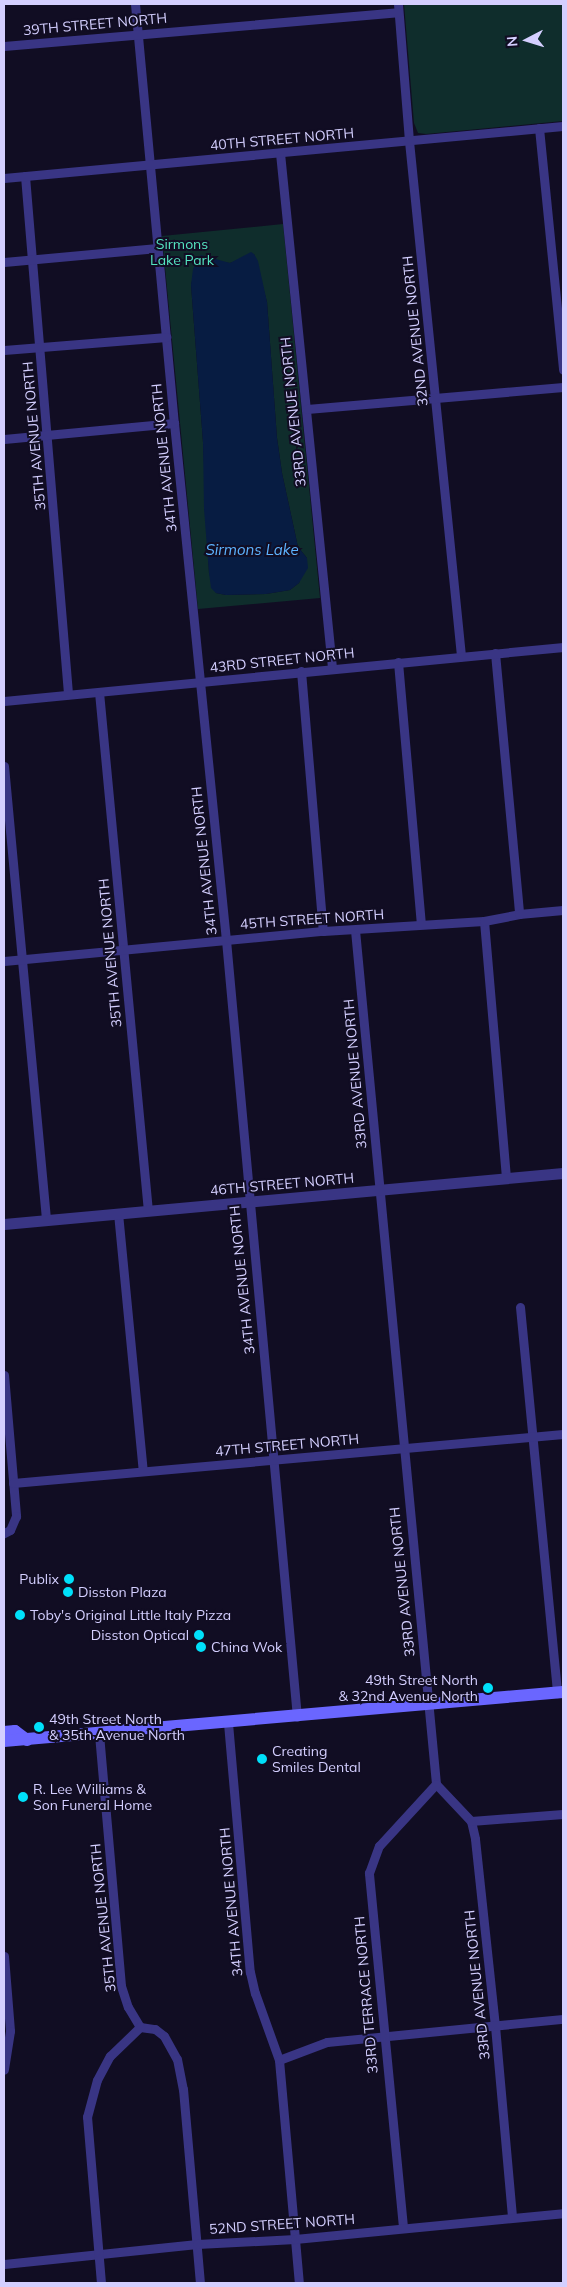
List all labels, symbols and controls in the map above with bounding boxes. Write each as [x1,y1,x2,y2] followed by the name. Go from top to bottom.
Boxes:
[22,9,168,39] street label: 39TH STREET NORTH
[502,15,552,65] north arrow
[503,35,521,47] text: N
[209,124,355,154] street label: 40TH STREET NORTH
[150,236,214,268] park label: Sirmons Lake Park
[399,255,431,407] street label: 32ND AVENUE NORTH
[277,336,309,488] street label: 33RD AVENUE NORTH
[19,361,49,511] street label: 35TH AVENUE NORTH
[148,383,180,533] street label: 34TH AVENUE NORTH
[205,541,299,559] water label: Sirmons Lake
[209,644,355,676] street label: 43RD STREET NORTH
[188,786,220,936] street label: 34TH AVENUE NORTH
[95,878,125,1028] street label: 35TH AVENUE NORTH
[239,906,385,932] street label: 45TH STREET NORTH
[340,998,370,1150] street label: 33RD AVENUE NORTH
[209,1169,355,1199] street label: 46TH STREET NORTH
[226,1205,258,1355] street label: 34TH AVENUE NORTH
[214,1430,360,1460] street label: 47TH STREET NORTH
[386,1506,418,1658] street label: 33RD AVENUE NORTH
[19,1571,59,1587] place label: Publix
[63,1573,75,1585] marker: Publix
[78,1584,167,1600] place label: Disston Plaza
[62,1586,74,1598] marker: Disston Plaza
[30,1607,231,1623] place label: Toby's Original Little Italy Pizza
[14,1609,26,1621] marker: Toby's Original Little Italy Pizza
[91,1627,189,1643] place label: Disston Optical
[193,1629,205,1641] marker: Disston Optical
[211,1639,282,1655] place label: China Wok
[195,1641,207,1653] marker: China Wok
[338,1672,478,1704] place label: 49th Street North & 32nd Avenue North
[482,1682,494,1694] marker: 49th Street North & 32nd Avenue North
[49,1711,185,1744] place label: 49th Street North & 35th Avenue North
[33,1721,45,1733] marker: 49th Street North & 35th Avenue North
[272,1743,361,1775] place label: Creating Smiles Dental
[256,1753,268,1765] marker: Creating Smiles Dental
[33,1781,152,1814] place label: R. Lee Williams & Son Funeral Home
[17,1791,29,1803] marker: R. Lee Williams & Son Funeral Home
[216,1827,246,1977] street label: 34TH AVENUE NORTH
[87,1843,119,1993] street label: 35TH AVENUE NORTH
[461,1909,493,2061] street label: 33RD AVENUE NORTH
[351,1916,381,2074] street label: 33RD TERRACE NORTH
[208,2211,356,2237] street label: 52ND STREET NORTH

